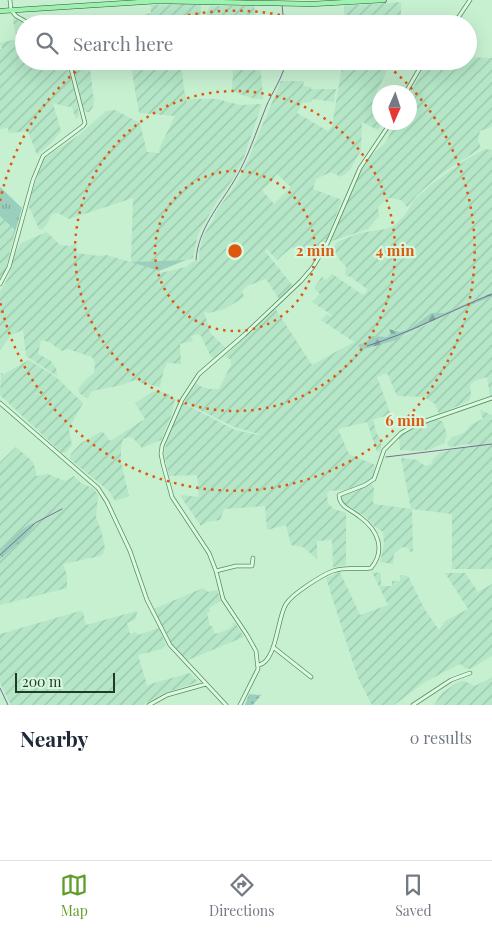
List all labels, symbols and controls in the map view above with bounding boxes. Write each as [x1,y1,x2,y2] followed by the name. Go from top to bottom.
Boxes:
[15,15,477,70] search box
[33,29,61,57] icon: search
[73,30,173,56] text: Search here
[372,85,417,130] north arrow
[296,240,335,260] text: 2 min
[376,240,415,260] text: 4 min
[226,242,244,260] centre of rings
[385,410,425,430] text: 6 min
[15,670,115,693] scale bar
[22,672,61,691] text: 200 m
[20,724,89,752] text: Nearby
[410,727,472,748] text: 0 results
[60,871,88,920] tab: Map
[209,871,275,920] tab: Directions
[395,871,432,920] tab: Saved

